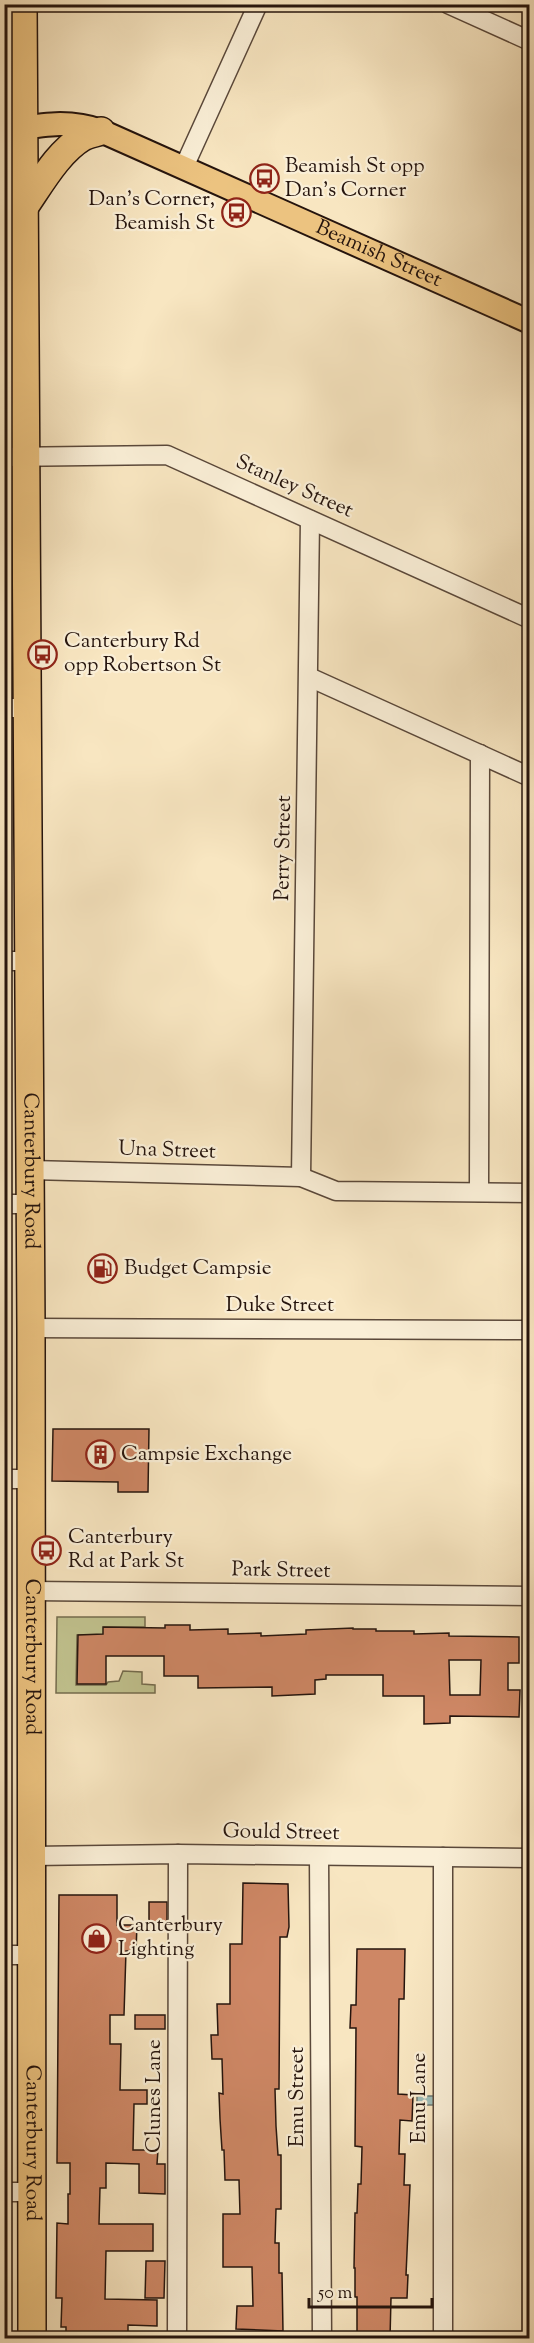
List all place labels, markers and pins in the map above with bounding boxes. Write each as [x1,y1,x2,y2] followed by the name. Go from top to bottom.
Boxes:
[285,152,425,206] place label: Beamish St opp Dan's Corner
[248,163,280,195] bus stop icon: Beamish St opp Dan's Corner
[89,185,215,239] place label: Dan's Corner, Beamish St
[220,196,252,228] bus stop icon: Dan's Corner, Beamish St
[64,627,221,681] place label: Canterbury Rd opp Robertson St
[27,638,59,670] bus stop icon: Canterbury Rd opp Robertson St
[87,1253,119,1285] fuel station icon: Budget Campsie
[124,1254,271,1284] place label: Budget Campsie
[84,1439,116,1471] building icon: Campsie Exchange
[121,1440,292,1470] place label: Campsie Exchange
[68,1523,184,1577] place label: Canterbury Rd at Park St
[31,1534,63,1566] bus stop icon: Canterbury Rd at Park St
[118,1911,224,1965] place label: Canterbury Lighting
[81,1922,113,1954] shop icon: Canterbury Lighting

